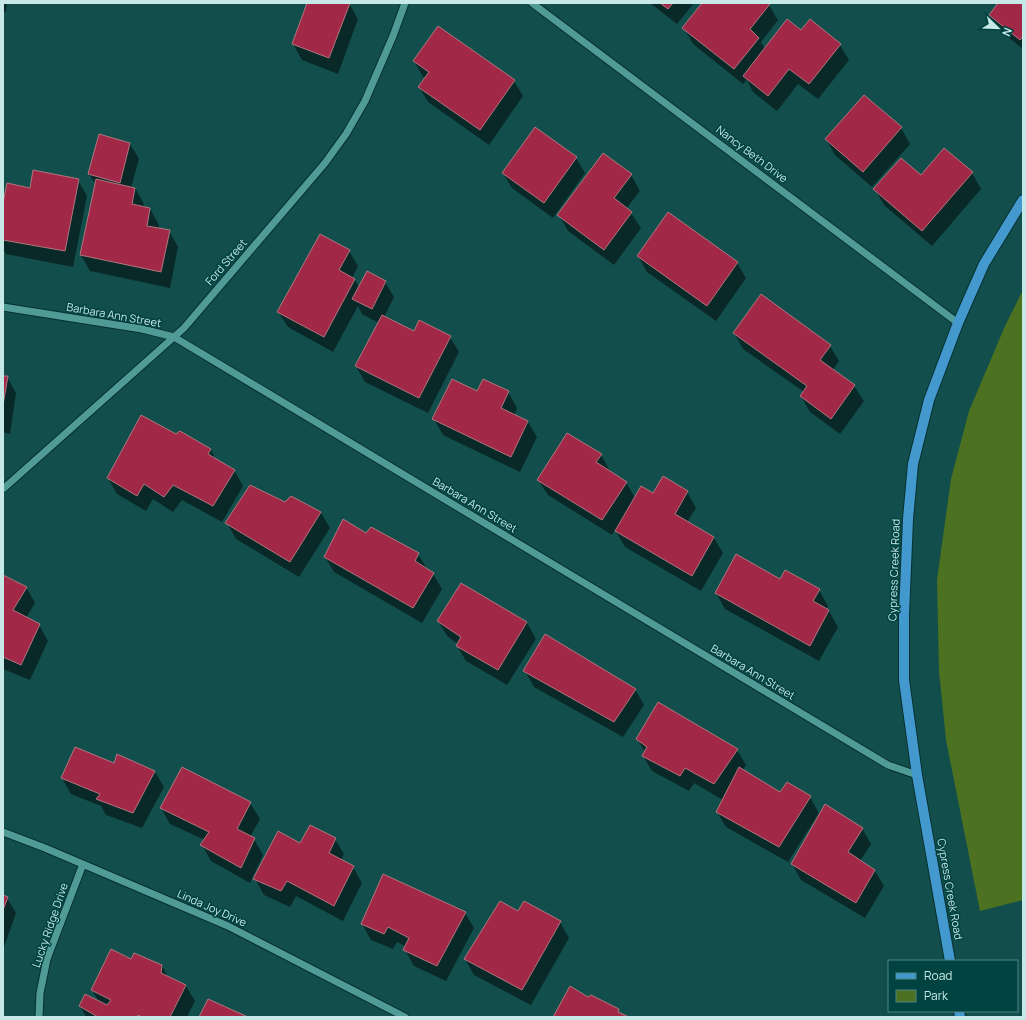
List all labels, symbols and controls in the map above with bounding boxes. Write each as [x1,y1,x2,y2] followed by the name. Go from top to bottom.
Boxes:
[978,8,1018,48] north arrow
[999,26,1016,39] text: N
[713,122,792,186] street label: Nancy Beth Drive
[201,235,250,288] street label: Ford Street
[65,299,163,330] street label: Barbara Ann Street
[430,473,520,536] street label: Barbara Ann Street
[884,518,903,621] street label: Cypress Creek Road
[708,640,798,703] street label: Barbara Ann Street
[934,837,967,941] street label: Cypress Creek Road
[28,880,71,969] street label: Lucky Ridge Drive
[175,886,250,930] street label: Linda Joy Drive
[888,960,1018,1012] legend
[924,967,952,984] text: Road
[924,987,949,1004] text: Park

